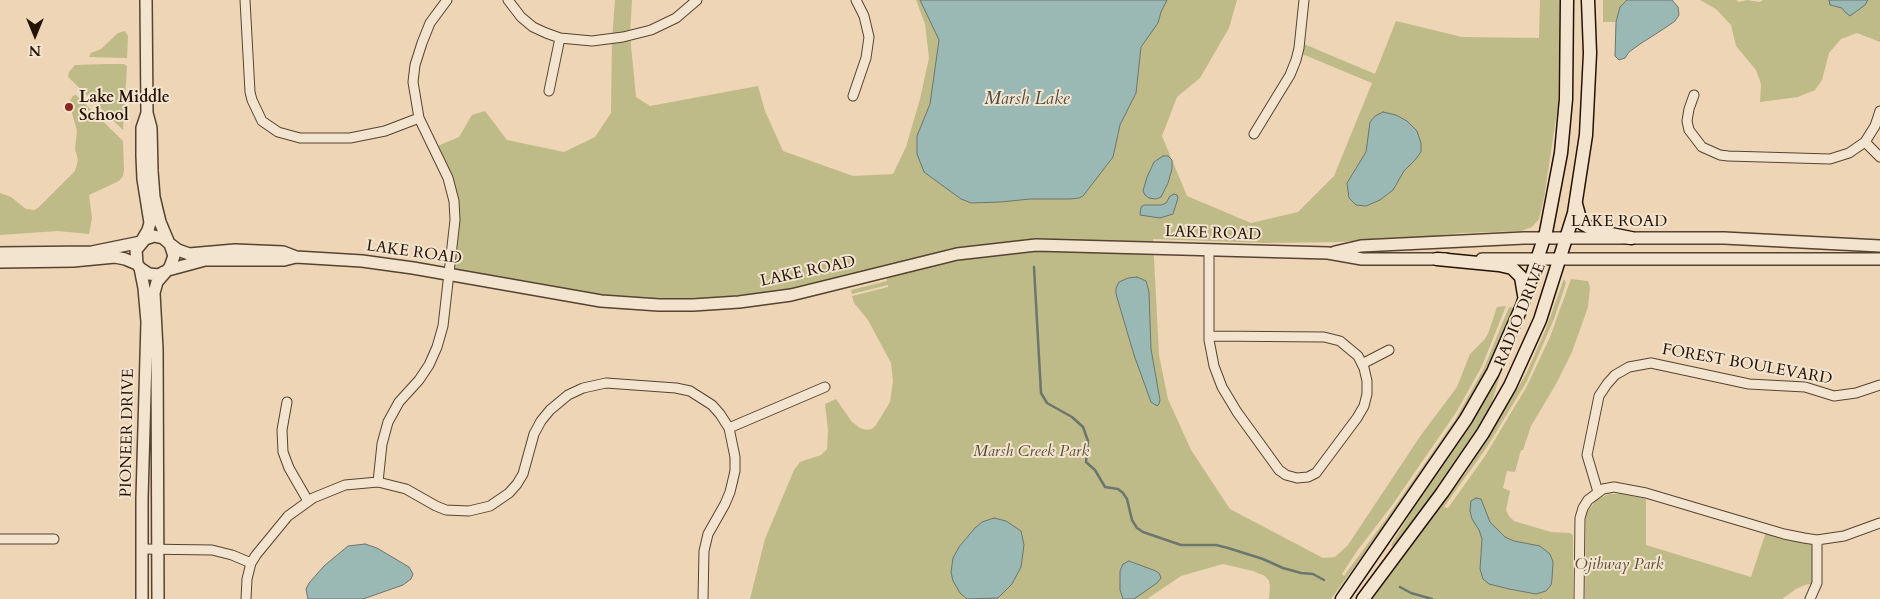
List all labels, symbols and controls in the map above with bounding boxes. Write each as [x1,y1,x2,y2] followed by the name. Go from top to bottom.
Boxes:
[10,10,60,60] north arrow
[29,41,41,60] text: N
[79,88,170,126] place label: Lake Middle School
[984,89,1070,111] water label: Marsh Lake
[63,101,75,113] marker: Lake Middle School
[1571,212,1667,232] street label: LAKE ROAD
[1164,223,1262,245] street label: LAKE ROAD
[365,237,463,269] street label: LAKE ROAD
[759,253,857,291] street label: LAKE ROAD
[1491,260,1551,370] street label: RADIO DRIVE
[1660,341,1834,389] street label: FOREST BOULEVARD
[117,368,139,498] street label: PIONEER DRIVE
[973,442,1089,462] park label: Marsh Creek Park
[1575,555,1663,575] park label: Ojibway Park

